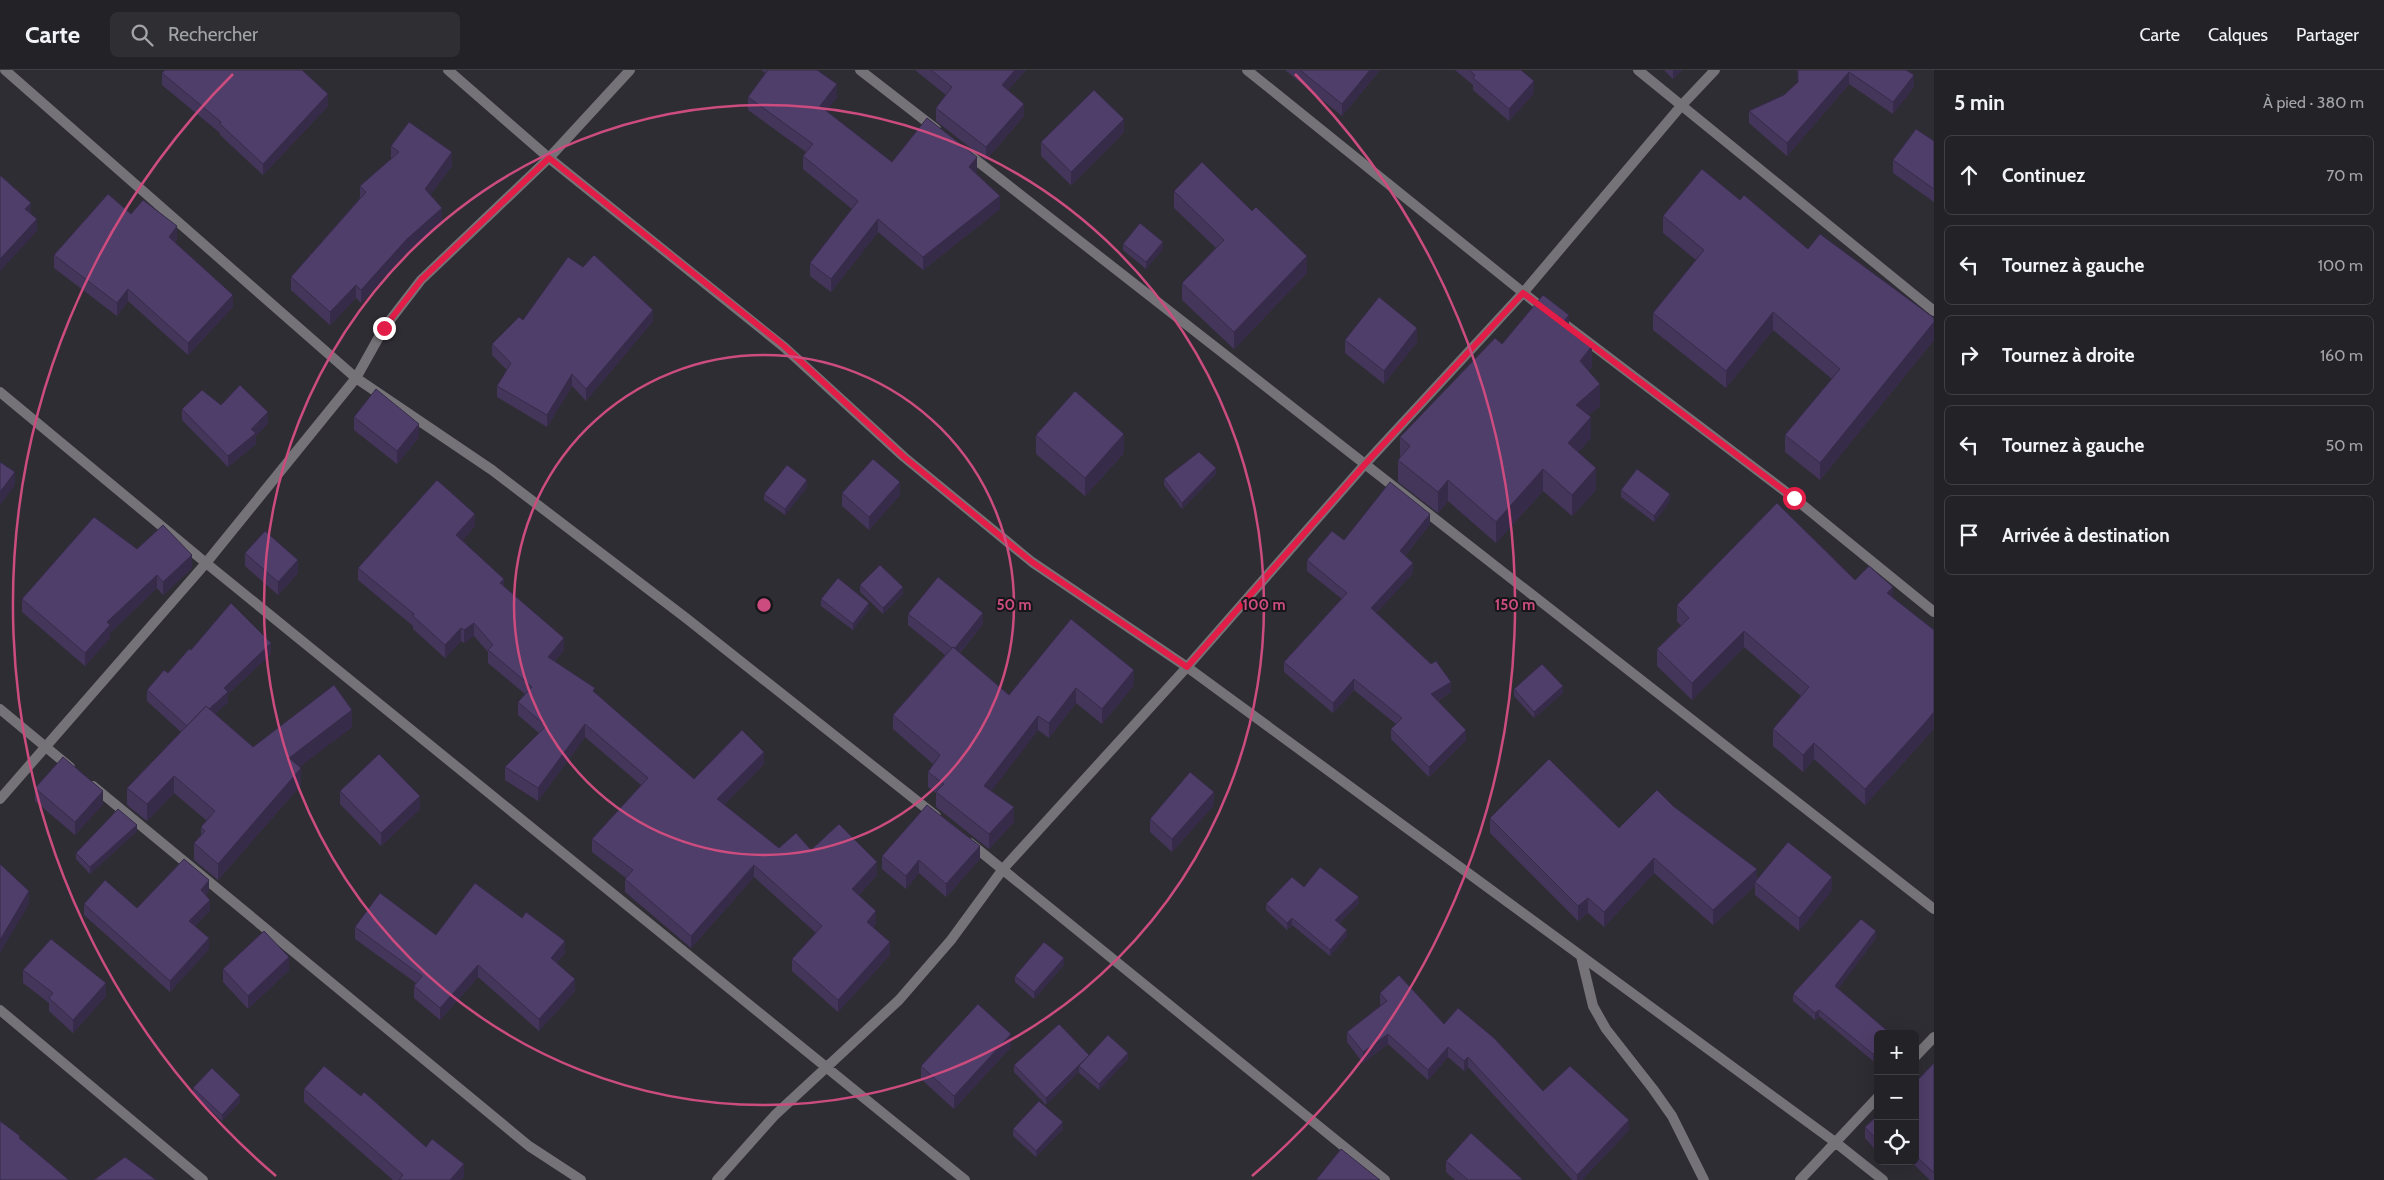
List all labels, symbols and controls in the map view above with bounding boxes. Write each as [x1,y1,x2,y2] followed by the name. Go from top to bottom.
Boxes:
[110,12,460,57] search box
[25,20,80,49] text: Carte
[128,21,156,49] icon: search
[168,23,258,46] text: Rechercher
[2139,24,2180,46] text: Carte
[2208,24,2268,46] text: Calques
[2296,24,2359,46] text: Partager
[1954,90,2005,115] text: 5 min
[2263,93,2364,112] text: À pied · 380 m
[1955,161,1983,189] icon: ahead
[2002,164,2085,187] text: Continuez
[2326,166,2363,185] text: 70 m
[1955,251,1983,279] icon: left
[2002,254,2144,277] text: Tournez à gauche
[2318,256,2363,275] text: 100 m
[373,317,396,340] route end
[1955,341,1983,369] icon: right
[2002,344,2135,367] text: Tournez à droite
[2320,346,2363,365] text: 160 m
[1955,431,1983,459] icon: left
[2002,434,2144,457] text: Tournez à gauche
[2326,436,2363,455] text: 50 m
[1783,487,1806,510] route start
[1955,521,1983,549] icon: arrive
[2002,524,2170,547] text: Arrivée à destination
[755,596,773,614] centre of rings
[996,596,1032,614] text: 50 m
[1242,596,1286,614] text: 100 m
[1495,596,1535,614] text: 150 m
[1874,1030,1919,1165] map controls
[1874,1030,1919,1075] button: +
[1874,1075,1919,1120] button: −
[1874,1120,1919,1165] button: locate

